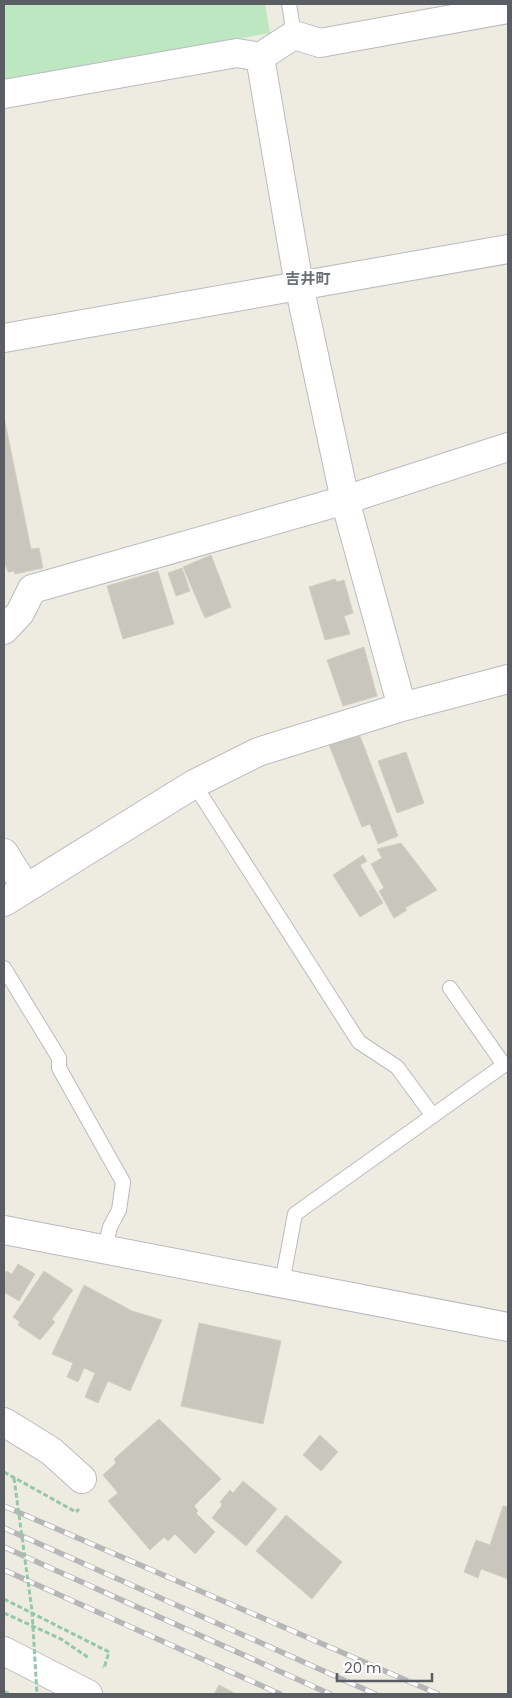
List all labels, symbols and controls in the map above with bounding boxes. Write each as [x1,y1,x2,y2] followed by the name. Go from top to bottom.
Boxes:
[285,268,331,289] district label: 吉井町
[337,1650,432,1682] scale bar
[344,1657,382,1678] text: 20 m

